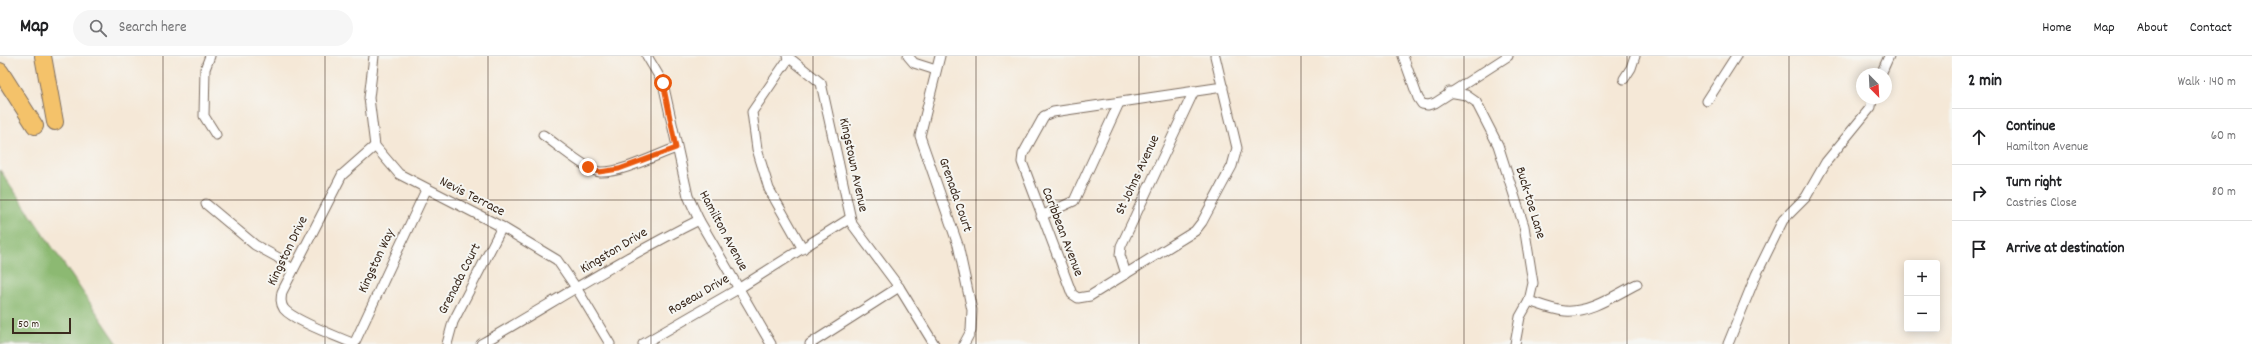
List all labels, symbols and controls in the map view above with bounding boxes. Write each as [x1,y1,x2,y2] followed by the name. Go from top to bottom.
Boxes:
[73,10,353,46] search box
[20,14,49,41] text: Map
[87,17,109,39] icon: search
[119,17,187,39] text: Search here
[2042,18,2071,38] text: Home
[2093,18,2115,38] text: Map
[2137,18,2168,38] text: About
[2190,18,2232,38] text: Contact
[1856,68,1892,104] north arrow
[1968,70,2002,94] text: 2 min
[2178,73,2236,92] text: Walk · 140 m
[654,74,672,92] route start
[833,116,873,214] street label: Kingstown Avenue
[2006,116,2055,138] text: Continue
[1968,126,1990,148] icon: ahead
[2211,127,2236,146] text: 60 m
[1111,132,1165,218] street label: St Johns Avenue
[2006,138,2088,157] text: Hamilton Avenue
[933,155,977,235] street label: Grenada Court
[579,158,597,176] route end
[1510,164,1550,242] street label: Buck-toe Lane
[436,172,508,222] street label: Nevis Terrace
[2006,172,2062,194] text: Turn right
[1968,182,1990,204] icon: right
[2212,183,2236,202] text: 80 m
[1036,185,1088,279] street label: Caribbean Avenue
[693,187,753,275] street label: Hamilton Avenue
[2006,194,2077,213] text: Castries Close
[262,213,314,289] street label: Kingston Drive
[576,223,652,279] street label: Kingston Drive
[353,225,401,296] street label: Kingston Way
[1968,238,1990,260] icon: arrive
[2006,238,2124,260] text: Arrive at destination
[434,240,486,318] street label: Grenada Court
[1904,260,1940,332] map controls
[1904,260,1940,296] button: +
[665,269,733,321] street label: Roseau Drive
[1904,296,1940,332] button: −
[12,316,71,335] scale bar
[18,317,39,333] text: 50 m

